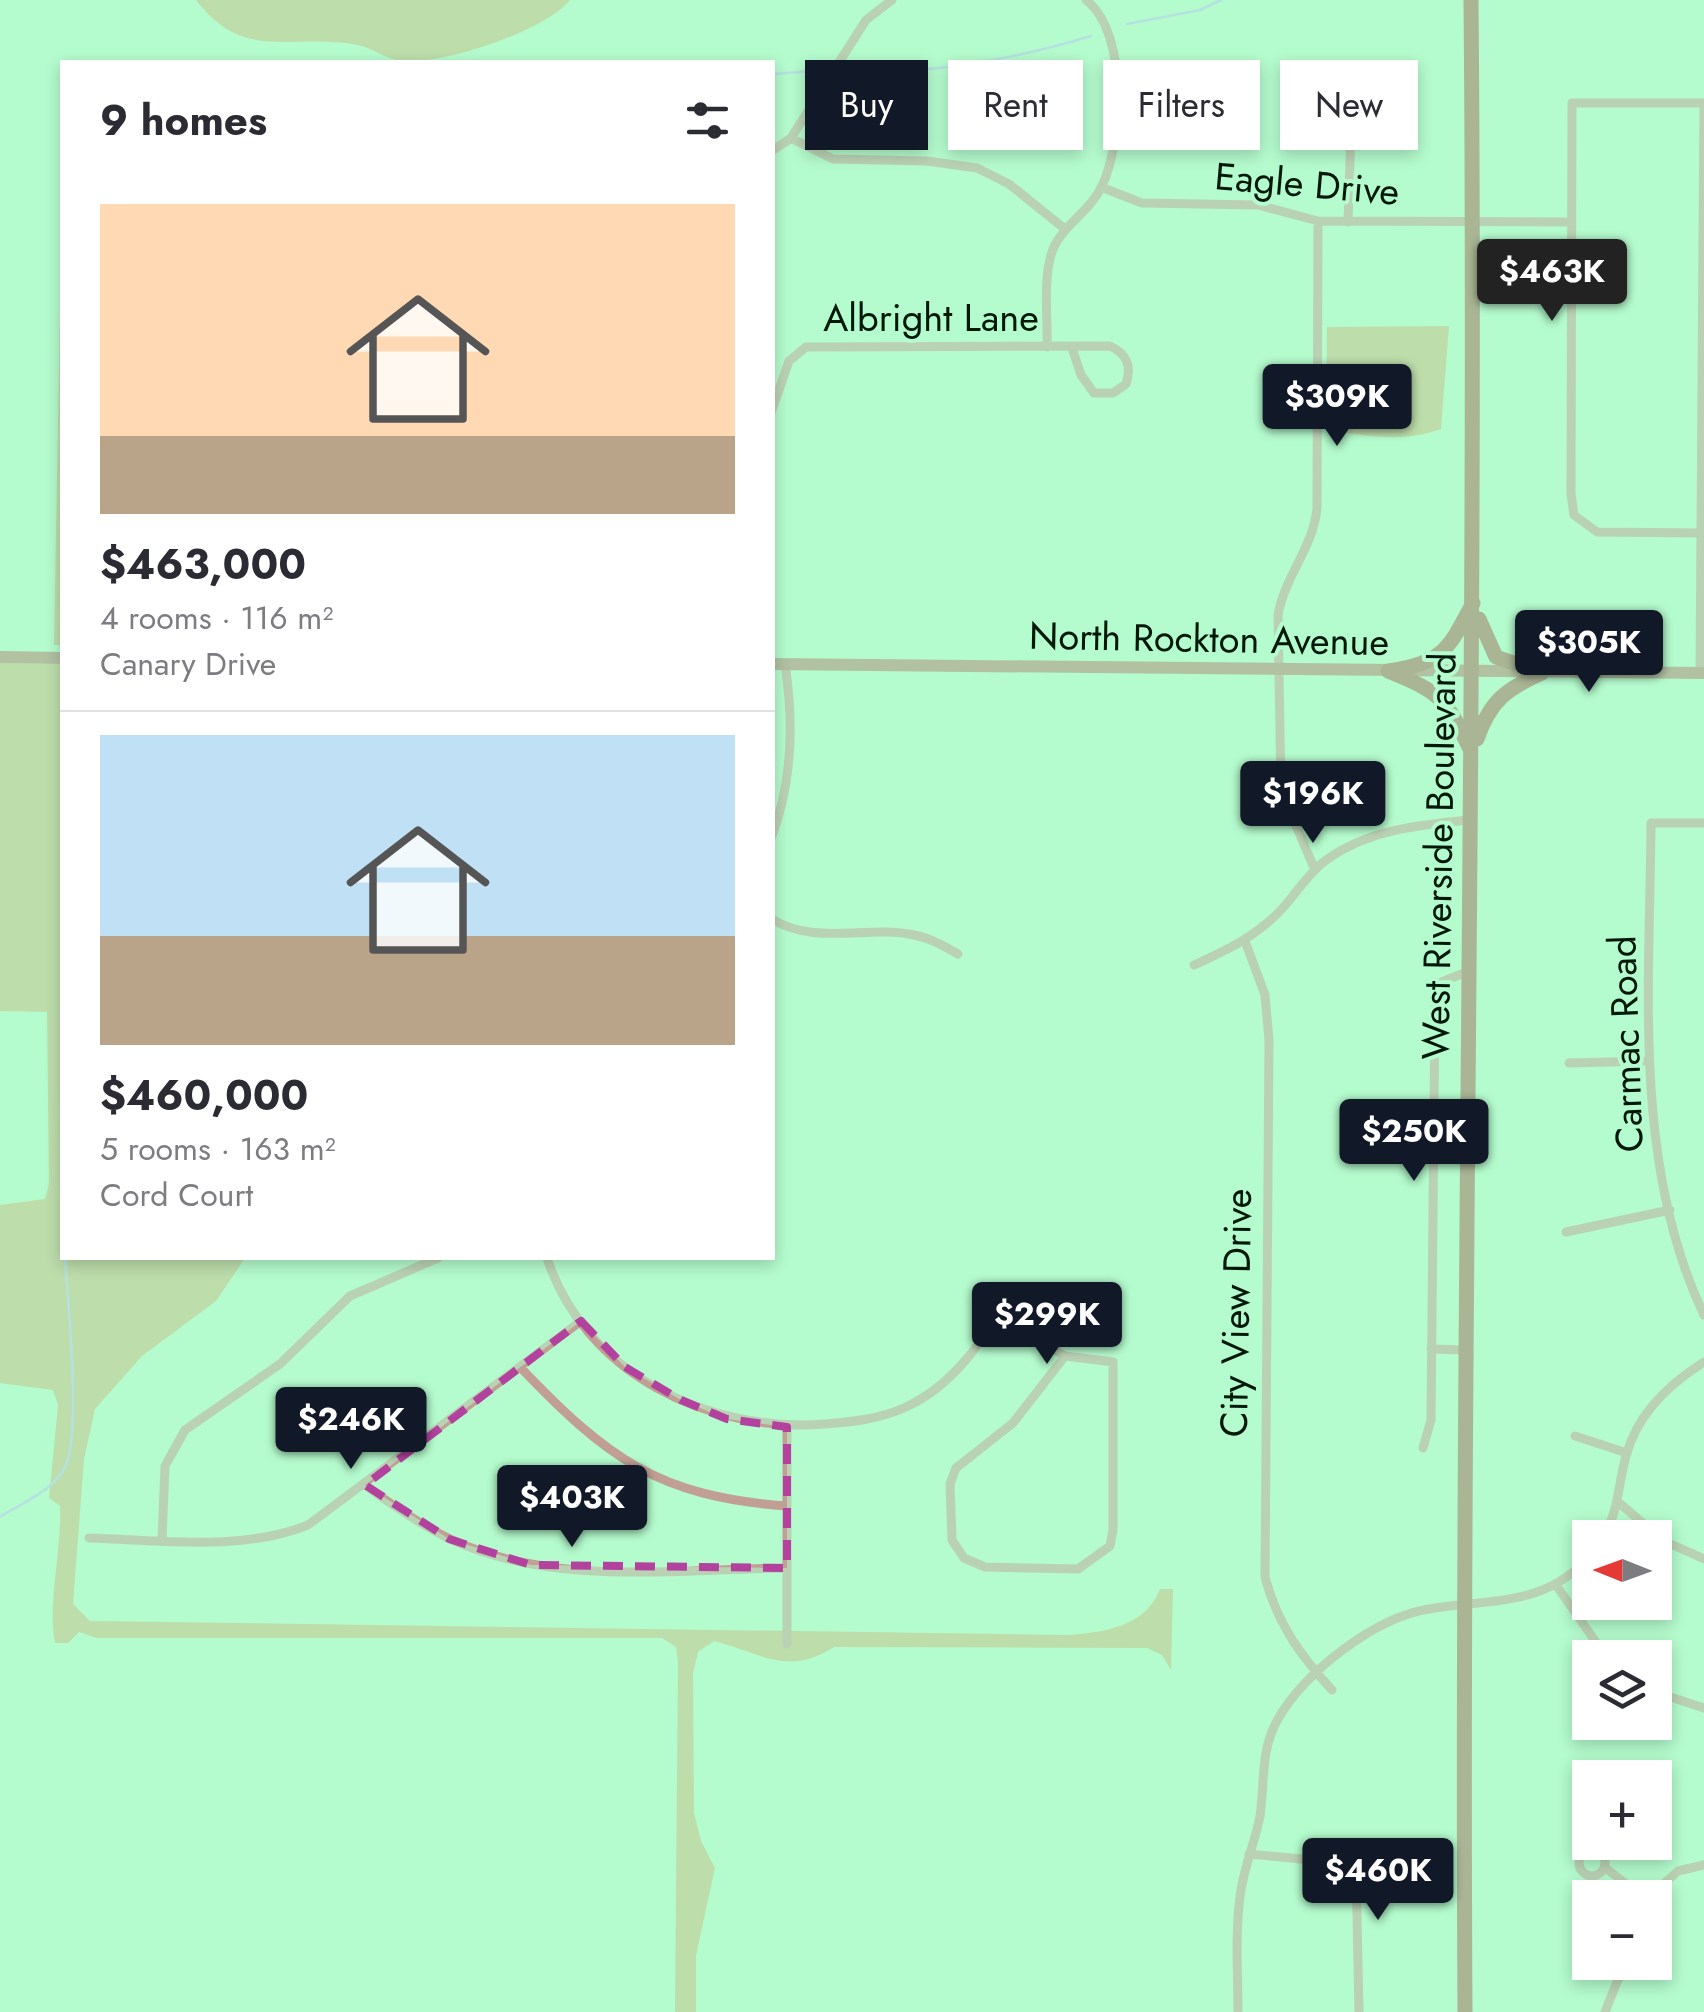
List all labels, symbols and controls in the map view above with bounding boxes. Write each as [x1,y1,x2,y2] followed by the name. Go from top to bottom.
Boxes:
[805,60,928,150] chip: Buy
[948,60,1083,150] chip: Rent
[1103,60,1260,150] chip: Filters
[1280,60,1418,150] chip: New
[100,90,267,151] text: 9 homes
[680,93,735,148] icon: filters
[1212,148,1402,219] street label: Eagle Drive
[1482,239,1622,324] pin: $463K
[1499,248,1605,294] text: $463K
[328,269,508,449] icon: home
[823,290,1039,345] street label: Albright Lane
[1267,364,1407,449] pin: $309K
[1285,373,1389,419] text: $309K
[100,534,306,595] text: $463,000
[100,595,333,641] text: 4 rooms · 116 m²
[1028,608,1390,669] street label: North Rockton Avenue
[1519,610,1659,695] pin: $305K
[1537,619,1641,665] text: $305K
[100,641,276,687] text: Canary Drive
[1407,652,1470,1060] street label: West Riverside Boulevard
[1243,761,1383,846] pin: $196K
[1262,770,1364,816] text: $196K
[328,800,508,980] icon: home
[1594,935,1657,1153] street label: Carmac Road
[100,1065,308,1126] text: $460,000
[1344,1099,1484,1184] pin: $250K
[1361,1108,1467,1154] text: $250K
[100,1126,336,1172] text: 5 rooms · 163 m²
[100,1172,253,1218] text: Cord Court
[1206,1188,1265,1438] street label: City View Drive
[977,1282,1117,1367] pin: $299K
[994,1291,1100,1337] text: $299K
[281,1387,421,1472] pin: $246K
[297,1396,405,1442] text: $246K
[502,1465,642,1550] pin: $403K
[519,1474,625,1520] text: $403K
[1572,1520,1672,1620] north arrow
[1572,1520,1672,1980] map controls
[1572,1640,1672,1740] button: layers
[1572,1760,1672,1860] button: +
[1308,1838,1448,1923] pin: $460K
[1324,1847,1432,1893] text: $460K
[1572,1880,1672,1980] button: −

